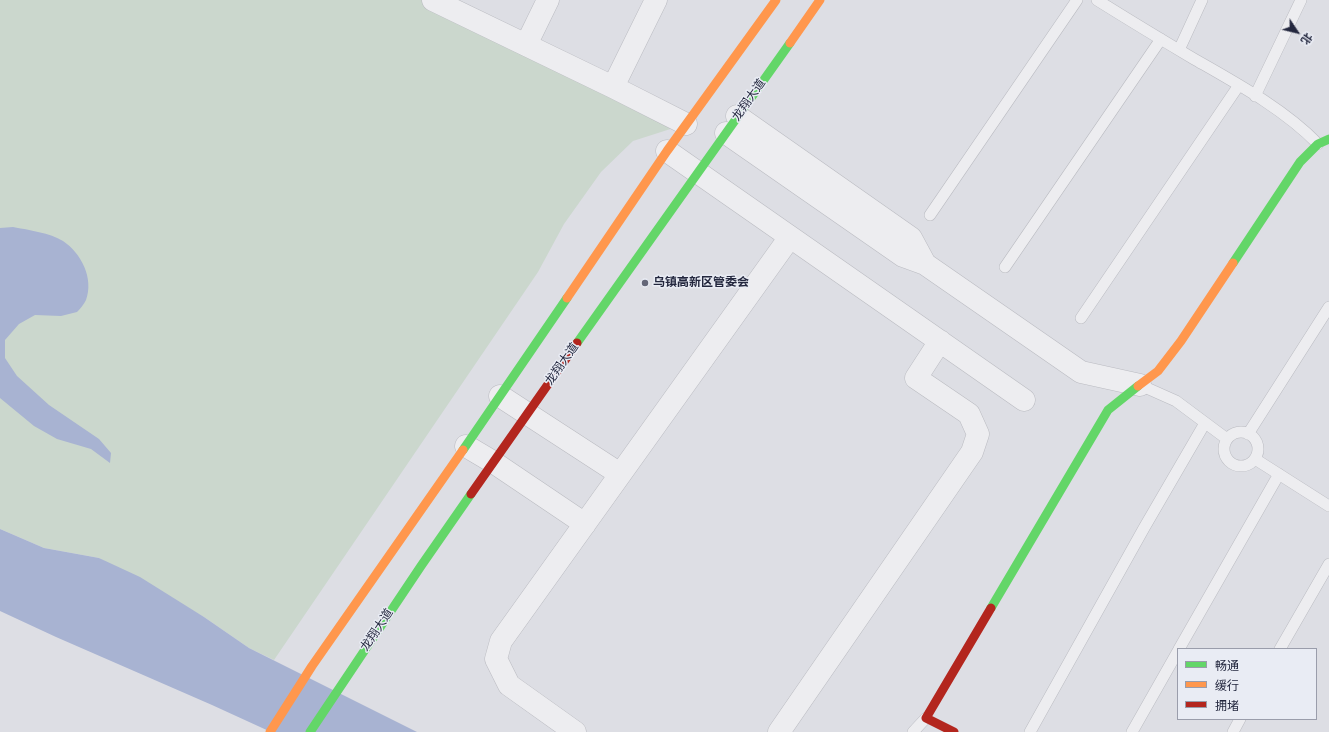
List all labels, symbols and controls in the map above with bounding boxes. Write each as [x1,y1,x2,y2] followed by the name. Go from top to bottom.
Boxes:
[1277,12,1317,52] north arrow
[1298,30,1316,47] text: 北
[729,76,769,124] street label: 龙翔大道
[653,276,749,290] place label: 乌镇高新区管委会
[640,278,650,288] marker: 乌镇高新区管委会
[542,340,582,388] street label: 龙翔大道
[358,606,396,654] street label: 龙翔大道
[1177,648,1317,720] legend
[1215,658,1239,673] text: 畅通
[1215,678,1239,693] text: 缓行
[1215,698,1239,713] text: 拥堵

